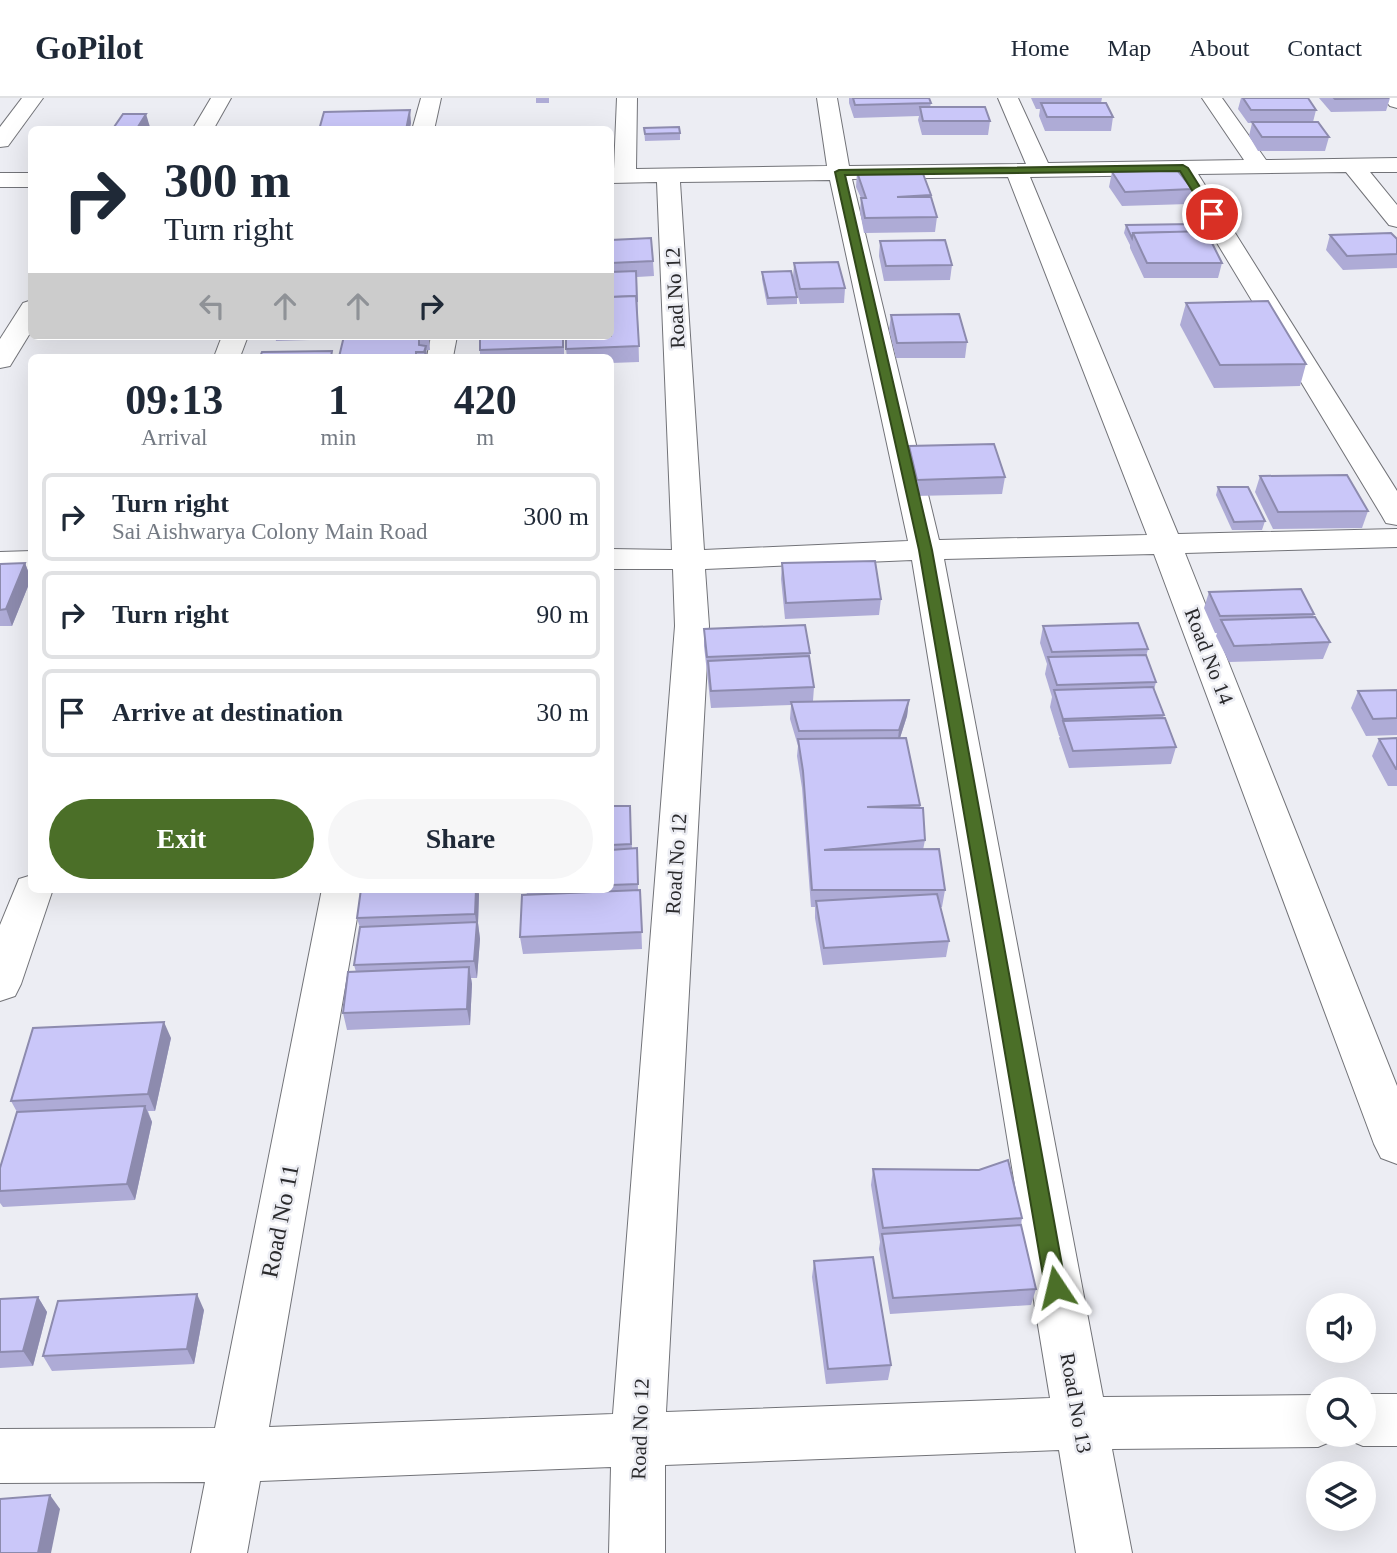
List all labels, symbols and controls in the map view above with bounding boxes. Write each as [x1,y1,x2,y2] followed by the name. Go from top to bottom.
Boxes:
[35,30,143,66] text: GoPilot
[1011,35,1069,61] text: Home
[1107,35,1151,61] text: Map
[1189,35,1249,61] text: About
[1287,35,1362,61] text: Contact
[164,153,291,208] text: 300 m
[49,154,140,245] icon: right
[1182,184,1242,244] pin
[1193,195,1231,233] icon: arrive
[164,211,294,247] text: Turn right
[660,247,690,349] street label: Road No 12
[193,287,231,325] icon: left
[266,287,304,325] icon: ahead
[339,287,377,325] icon: ahead
[412,287,450,325] icon: right
[125,377,223,423] text: 09:13
[328,377,349,423] text: 1
[454,377,517,423] text: 420
[141,425,208,450] text: Arrival
[321,425,356,450] text: min
[476,425,494,450] text: m
[112,489,229,518] text: Turn right
[53,498,91,536] icon: right
[523,502,589,531] text: 300 m
[112,519,428,544] text: Sai Aishwarya Colony Main Road
[53,596,91,634] icon: right
[112,600,229,629] text: Turn right
[536,600,589,629] text: 90 m
[1180,604,1239,708] street label: Road No 14
[53,694,91,732] icon: arrive
[112,698,343,727] text: Arrive at destination
[536,698,589,727] text: 30 m
[49,799,314,879] button: Exit
[328,799,593,879] button: Share
[660,813,692,915] street label: Road No 12
[256,1162,304,1280] street label: Road No 11
[1019,1250,1093,1324] position arrow
[1306,1293,1376,1531] map controls
[1306,1293,1376,1363] button: sound
[1055,1351,1097,1455] street label: Road No 13
[1306,1377,1376,1447] button: search
[626,1378,654,1480] street label: Road No 12
[1306,1461,1376,1531] button: layers

